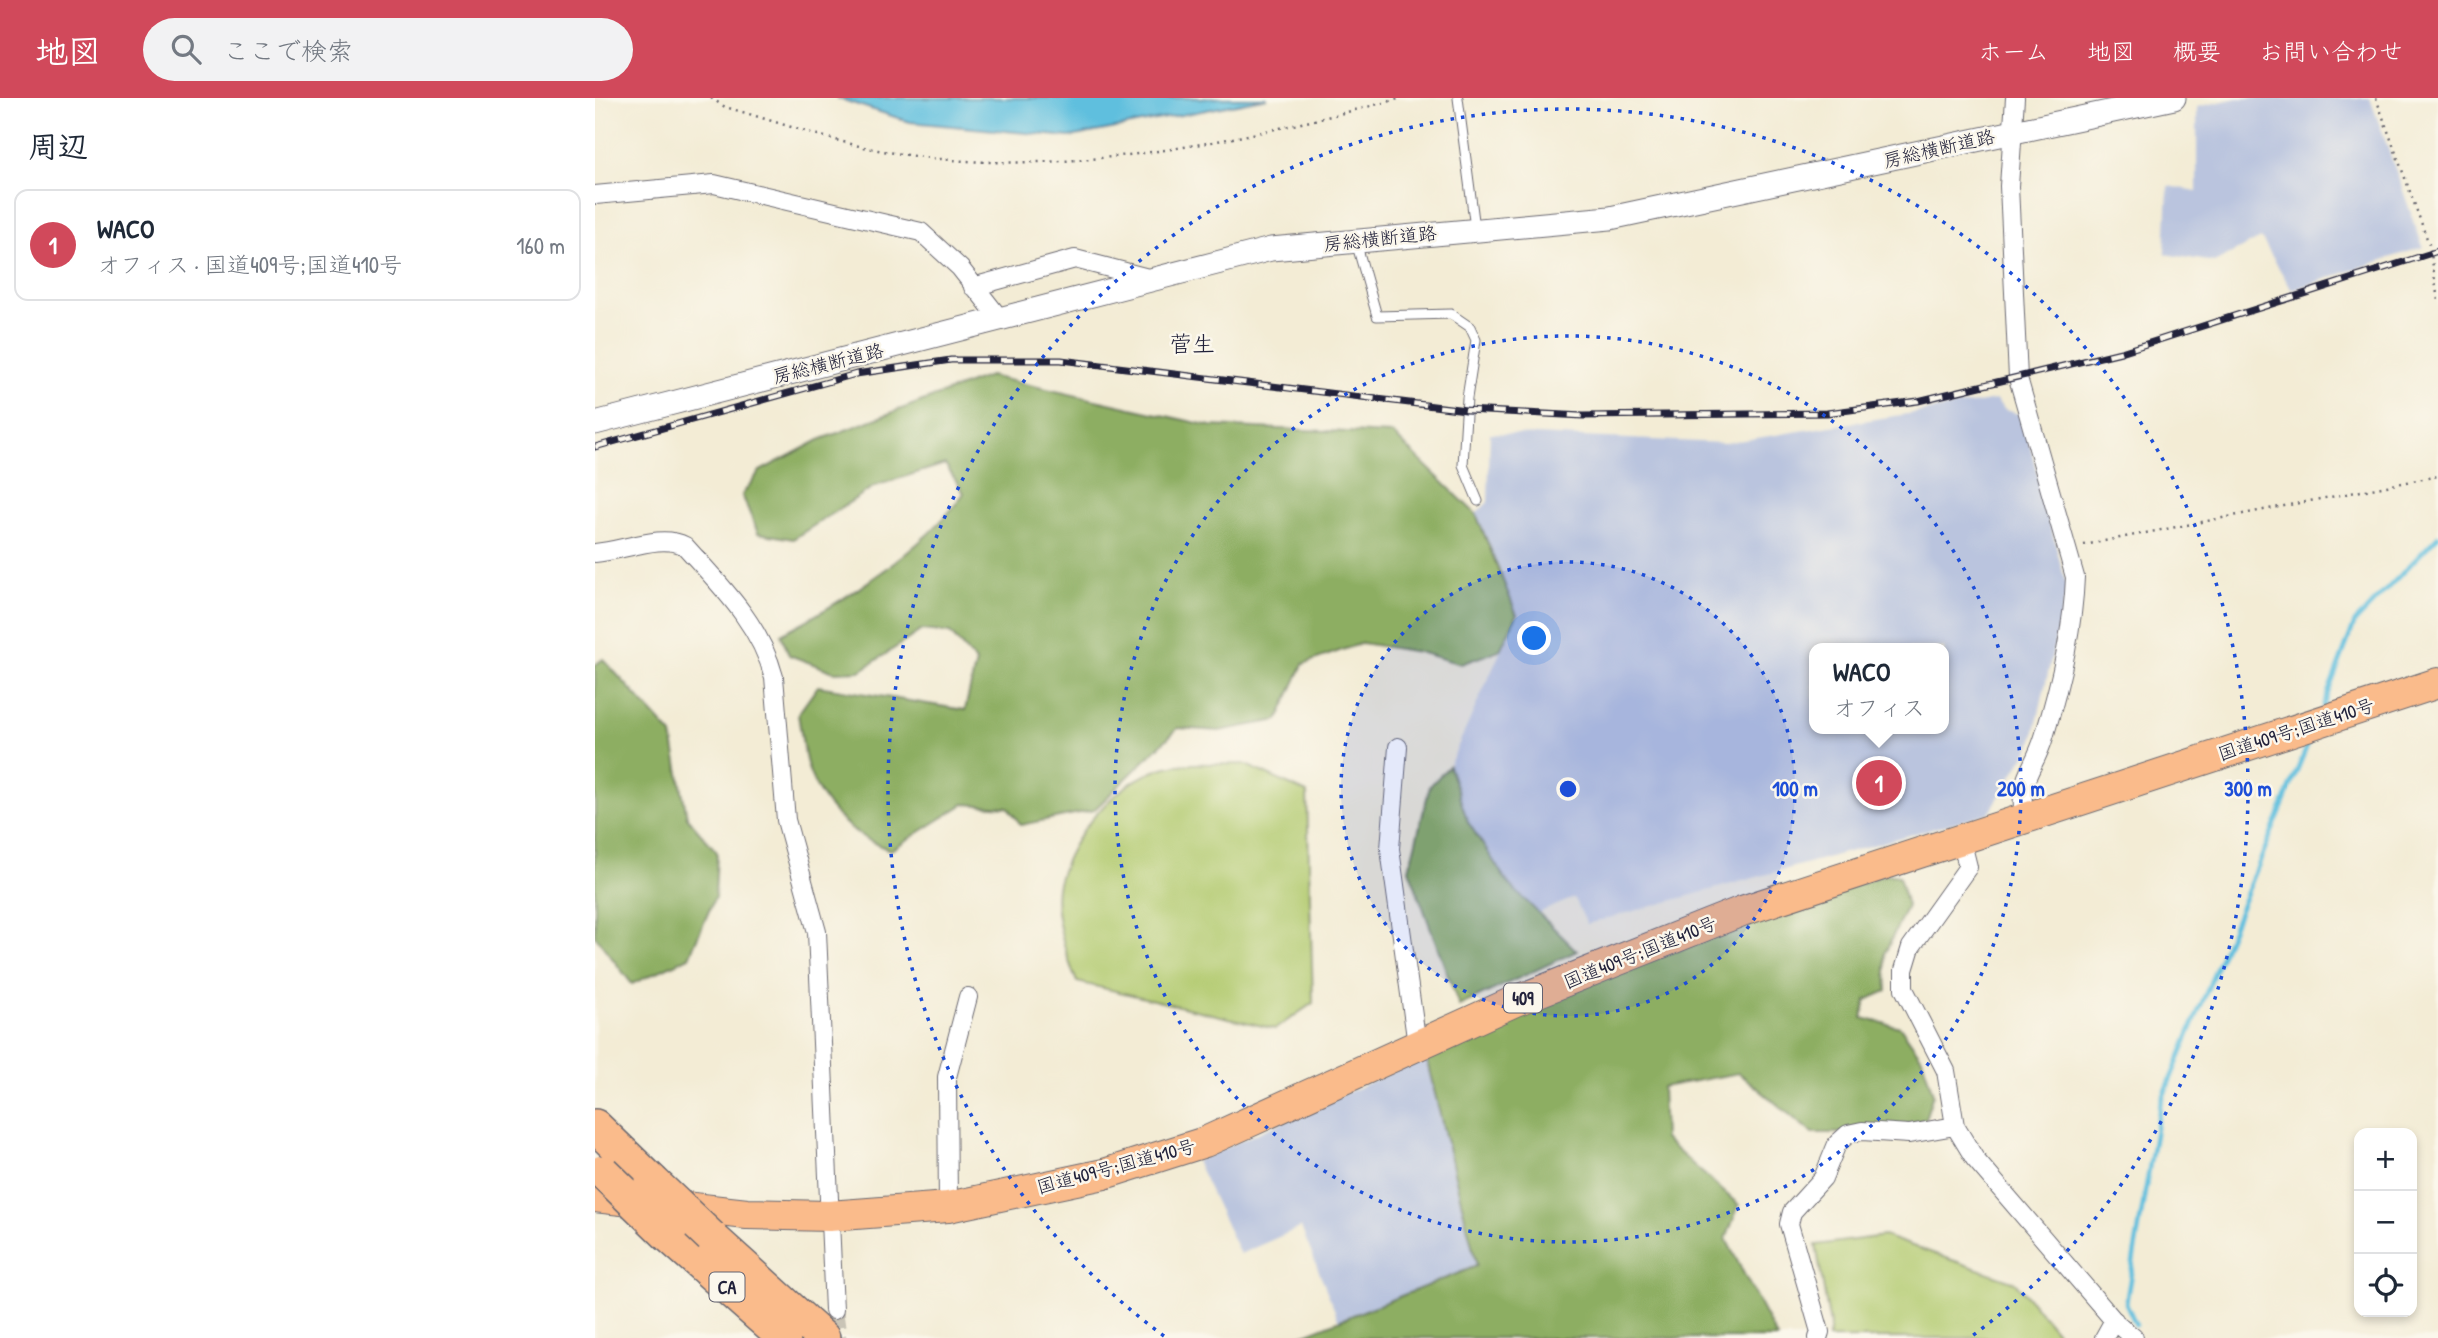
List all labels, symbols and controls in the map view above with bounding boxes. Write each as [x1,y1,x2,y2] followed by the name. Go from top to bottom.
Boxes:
[143,18,633,81] search box
[35,29,101,73] text: 地図
[167,30,205,68] icon: search
[223,33,353,68] text: ここで検索
[1978,35,2049,67] text: ホーム
[2087,35,2135,67] text: 地図
[2173,35,2221,67] text: 概要
[2259,35,2403,67] text: お問い合わせ
[1881,123,1997,173] street label: 房総横断道路
[28,126,88,166] text: 周辺
[97,211,154,246] text: WACO
[1322,219,1438,257] street label: 房総横断道路
[49,230,57,261] text: 1
[516,230,565,261] text: 160 m
[97,249,402,280] text: オフィス · 国道409号;国道410号
[1169,328,1215,359] district label: 菅生
[770,337,886,389] street label: 房総横断道路
[1517,621,1551,655] your location
[1809,643,1949,734] popup
[1833,654,1890,689] text: WACO
[2214,691,2378,767] street label: 国道409号;国道410号
[1833,692,1925,723] text: オフィス
[1856,757,1902,809] pin: 1
[1772,774,1818,803] text: 100 m
[1997,774,2045,803] text: 200 m
[2224,774,2272,803] text: 300 m
[1556,777,1580,801] centre of rings
[1559,909,1721,995] street label: 国道409号;国道410号
[1504,984,1542,1013] road number: 409
[2354,1128,2417,1317] map controls
[2354,1128,2417,1191] button: +
[1034,1132,1198,1200] street label: 国道409号;国道410号
[2354,1191,2417,1254] button: −
[2354,1254,2417,1317] button: locate
[709,1272,745,1302] road number: CA

